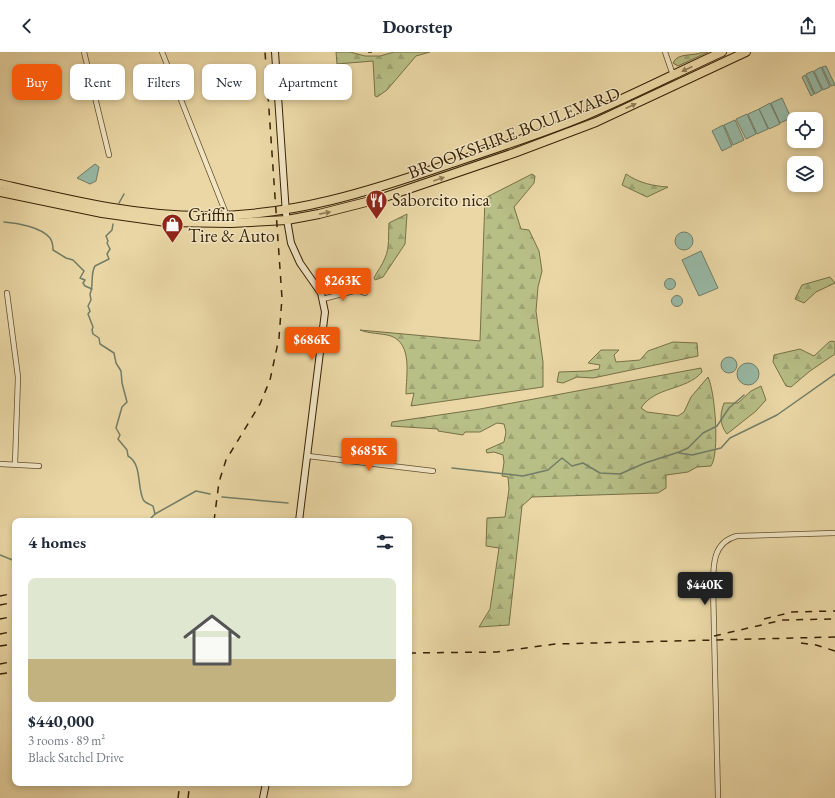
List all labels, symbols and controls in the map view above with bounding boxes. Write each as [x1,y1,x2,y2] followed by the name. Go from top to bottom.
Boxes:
[16,15,38,37] icon: back
[382,15,453,38] text: Doorstep
[797,15,819,37] icon: share
[12,64,62,100] chip: Buy
[70,64,125,100] chip: Rent
[133,64,194,100] chip: Filters
[202,64,256,100] chip: New
[264,64,352,100] chip: Apartment
[681,66,692,72] one-way arrow
[404,81,623,184] street label: BROOKSHIRE BOULEVARD
[626,103,637,109] one-way arrow
[787,112,823,192] map controls
[787,112,823,148] button: locate
[787,156,823,192] button: layers
[433,176,445,182] one-way arrow
[363,187,389,220] restaurant icon: Saborcito nica
[392,188,491,211] place label: Saborcito nica
[188,203,275,247] place label: Griffin Tire & Auto
[319,209,331,215] one-way arrow
[159,212,185,245] shop icon: Griffin Tire & Auto
[315,268,371,302] pin: $263K
[325,272,361,289] text: $263K
[284,327,340,361] pin: $686K
[294,331,330,348] text: $686K
[341,438,397,472] pin: $685K
[351,442,387,459] text: $685K
[28,531,86,553] text: 4 homes
[374,531,396,553] icon: filters
[677,572,733,606] pin: $440K
[687,576,723,593] text: $440K
[176,604,248,676] icon: home
[28,710,94,732] text: $440,000
[28,732,105,749] text: 3 rooms · 89 m²
[28,749,124,766] text: Black Satchel Drive

